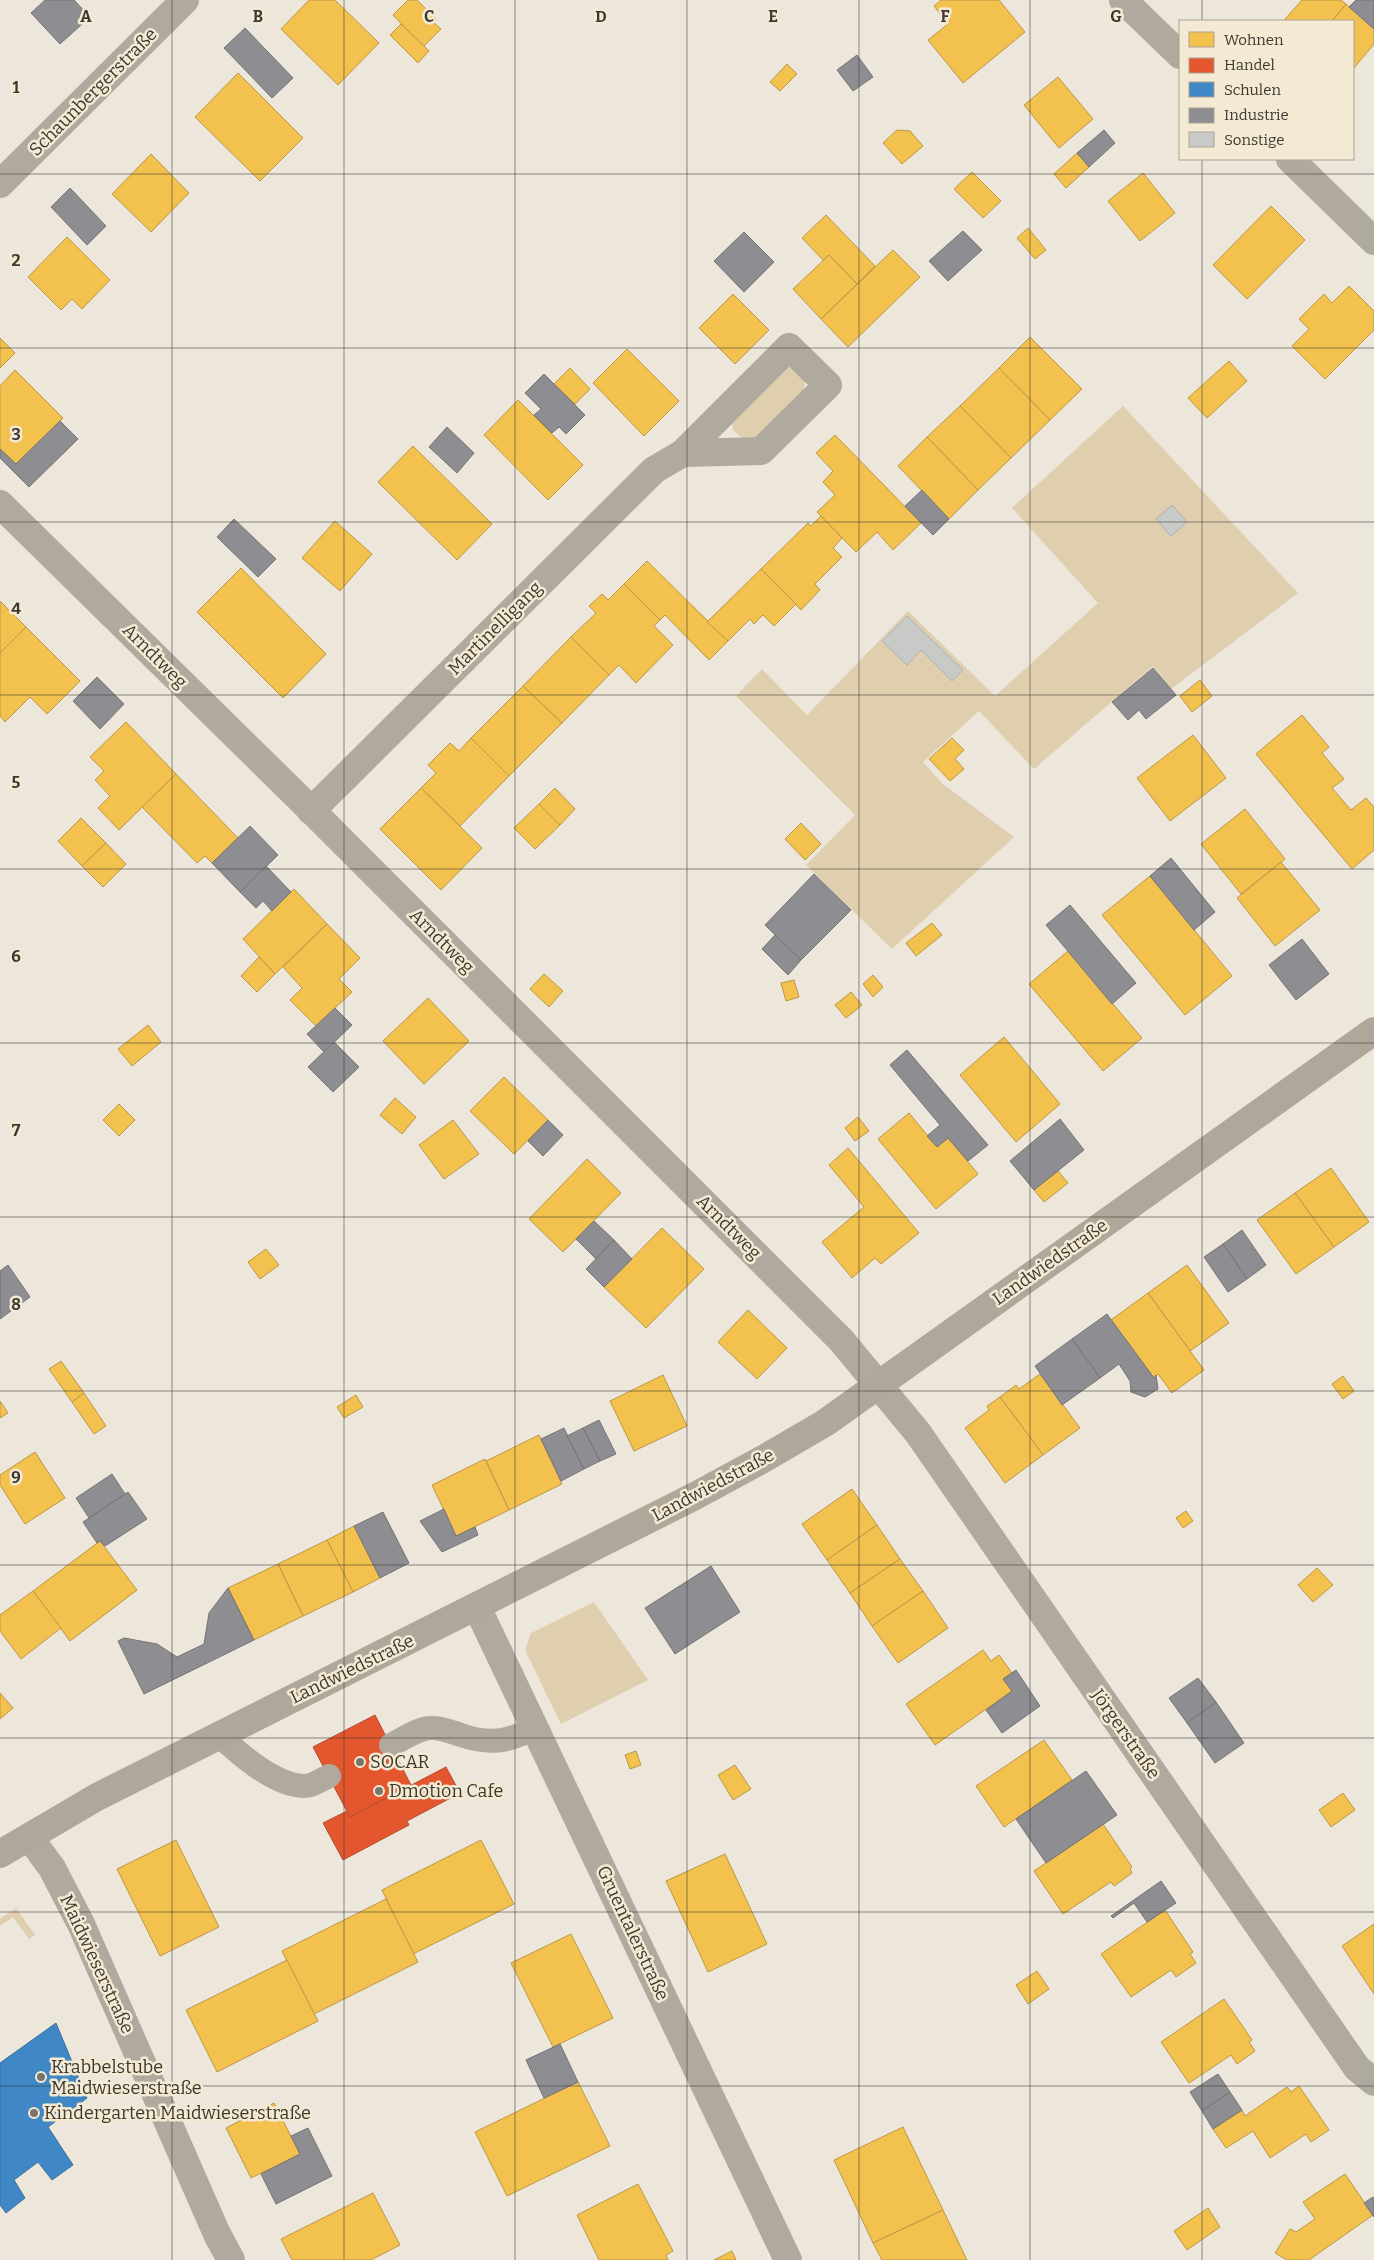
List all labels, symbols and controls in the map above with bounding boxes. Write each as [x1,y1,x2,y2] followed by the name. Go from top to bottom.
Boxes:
[80,7,92,26] text: A
[253,7,263,26] text: B
[424,7,434,26] text: C
[595,7,607,26] text: D
[768,7,778,26] text: E
[941,7,950,26] text: F
[1110,7,1122,26] text: G
[1179,20,1354,160] legend
[24,23,162,161] street label: Schaunbergerstraße
[1224,31,1284,49] text: Wohnen
[1224,56,1275,74] text: Handel
[13,78,20,97] text: 1
[1224,81,1281,99] text: Schulen
[1224,106,1289,124] text: Industrie
[1224,131,1284,149] text: Sonstige
[11,251,21,270] text: 2
[11,425,21,444] text: 3
[444,577,546,679] street label: Martinelligang
[11,599,21,618] text: 4
[118,619,192,693] street label: Arndtweg
[12,773,21,792] text: 5
[405,904,479,978] street label: Arndtweg
[11,947,21,966] text: 6
[12,1121,21,1140] text: 7
[692,1190,766,1264] street label: Arndtweg
[988,1214,1112,1310] street label: Landwiedstraße
[11,1295,21,1314] text: 8
[648,1444,778,1526] street label: Landwiedstraße
[11,1468,21,1487] text: 9
[286,1629,418,1709] street label: Landwiedstraße
[1086,1684,1165,1783] street label: Jörgerstraße
[370,1751,429,1773] place label: SOCAR
[354,1756,366,1768] marker: SOCAR
[389,1780,503,1802] place label: Dmotion Cafe
[373,1785,385,1797] marker: Dmotion Cafe
[592,1862,674,2004] street label: Gruentalerstraße
[55,1891,139,2037] street label: Maidwieserstraße
[51,2056,202,2099] place label: Krabbelstube Maidwieserstraße
[35,2071,47,2083] marker: Krabbelstube Maidwieserstraße
[44,2102,311,2124] place label: Kindergarten Maidwieserstraße
[28,2107,40,2119] marker: Kindergarten Maidwieserstraße

